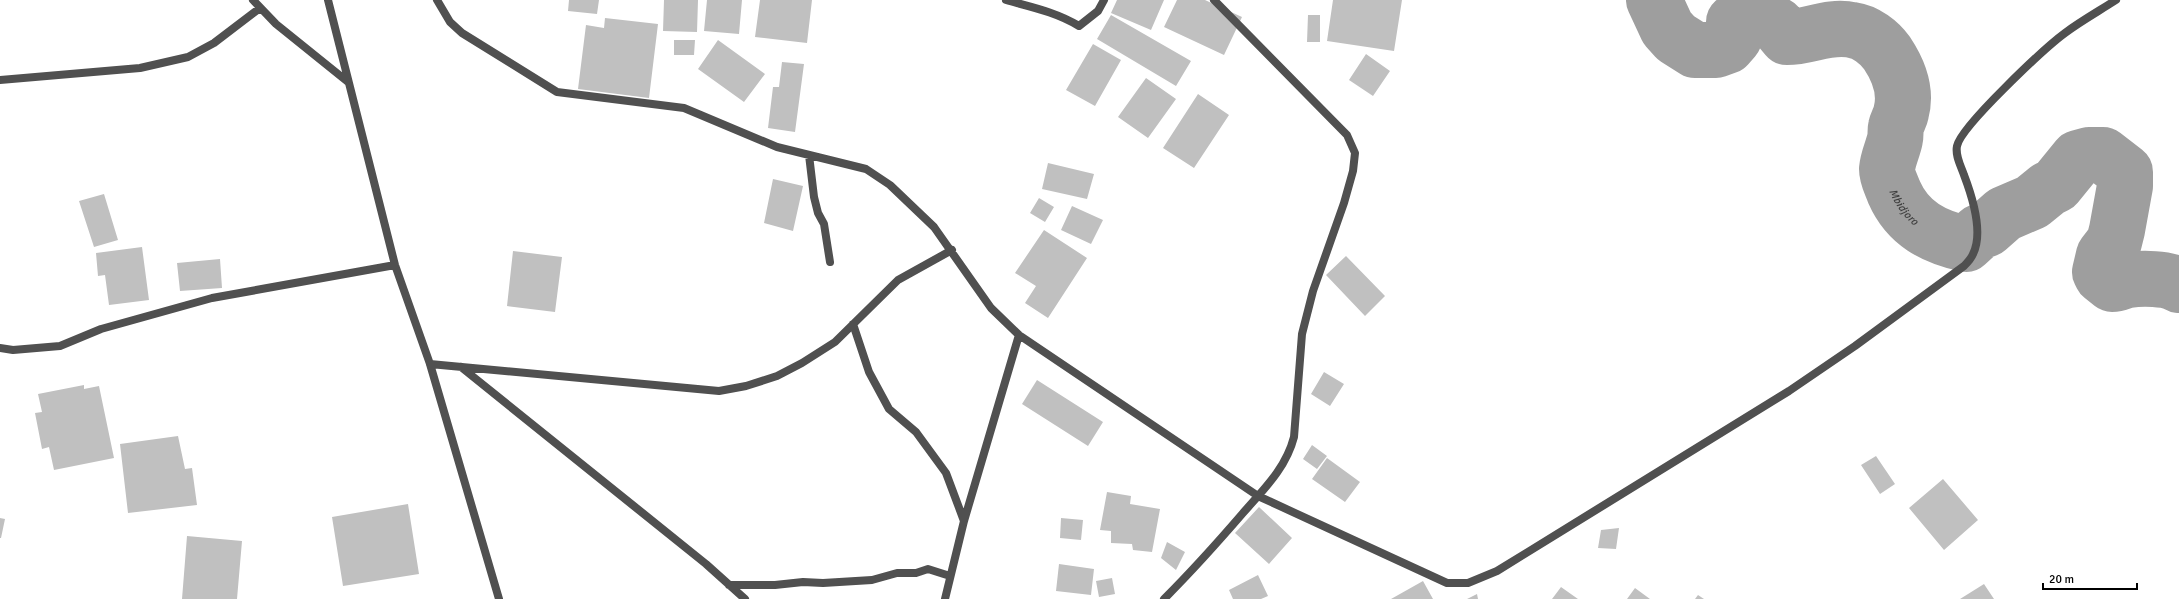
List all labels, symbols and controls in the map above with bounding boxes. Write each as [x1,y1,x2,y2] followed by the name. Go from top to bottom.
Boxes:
[1886,187,1922,229] water label: Mbidjoro
[2043,565,2137,591] scale bar
[2049,572,2074,587] text: 20 m

